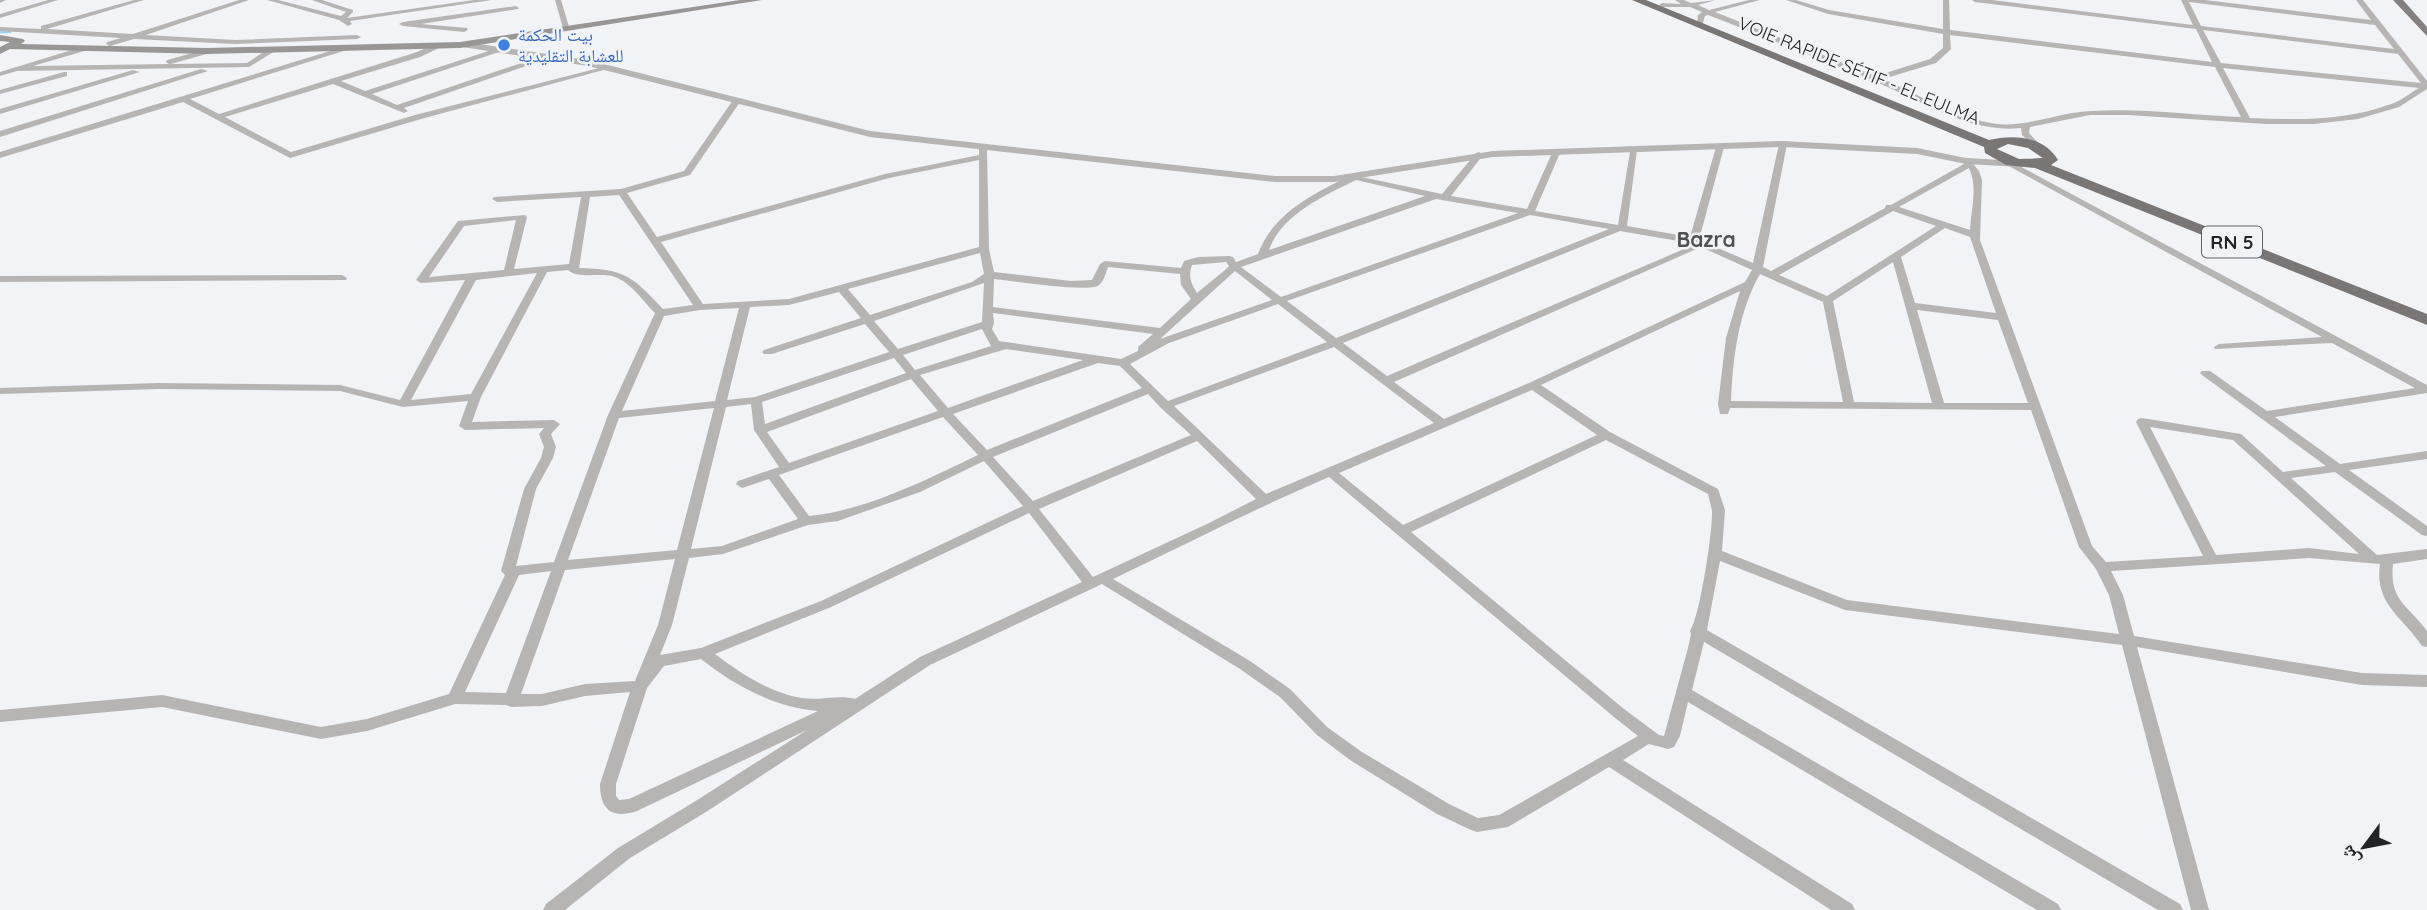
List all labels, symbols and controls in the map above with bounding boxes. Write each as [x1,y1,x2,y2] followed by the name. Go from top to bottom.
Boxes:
[1735,11,1984,130] street label: VOIE RAPIDE SÉTIF - EL EULMA
[518,23,623,67] place label: بيت الحكمة للعشابة التقليدية
[496,37,512,53] marker: بيت الحكمة للعشابة التقليدية
[1676,226,1736,252] district label: Bazra
[2202,226,2262,258] road number: RN 5
[2329,812,2399,882] north arrow
[2334,841,2365,871] text: ش

